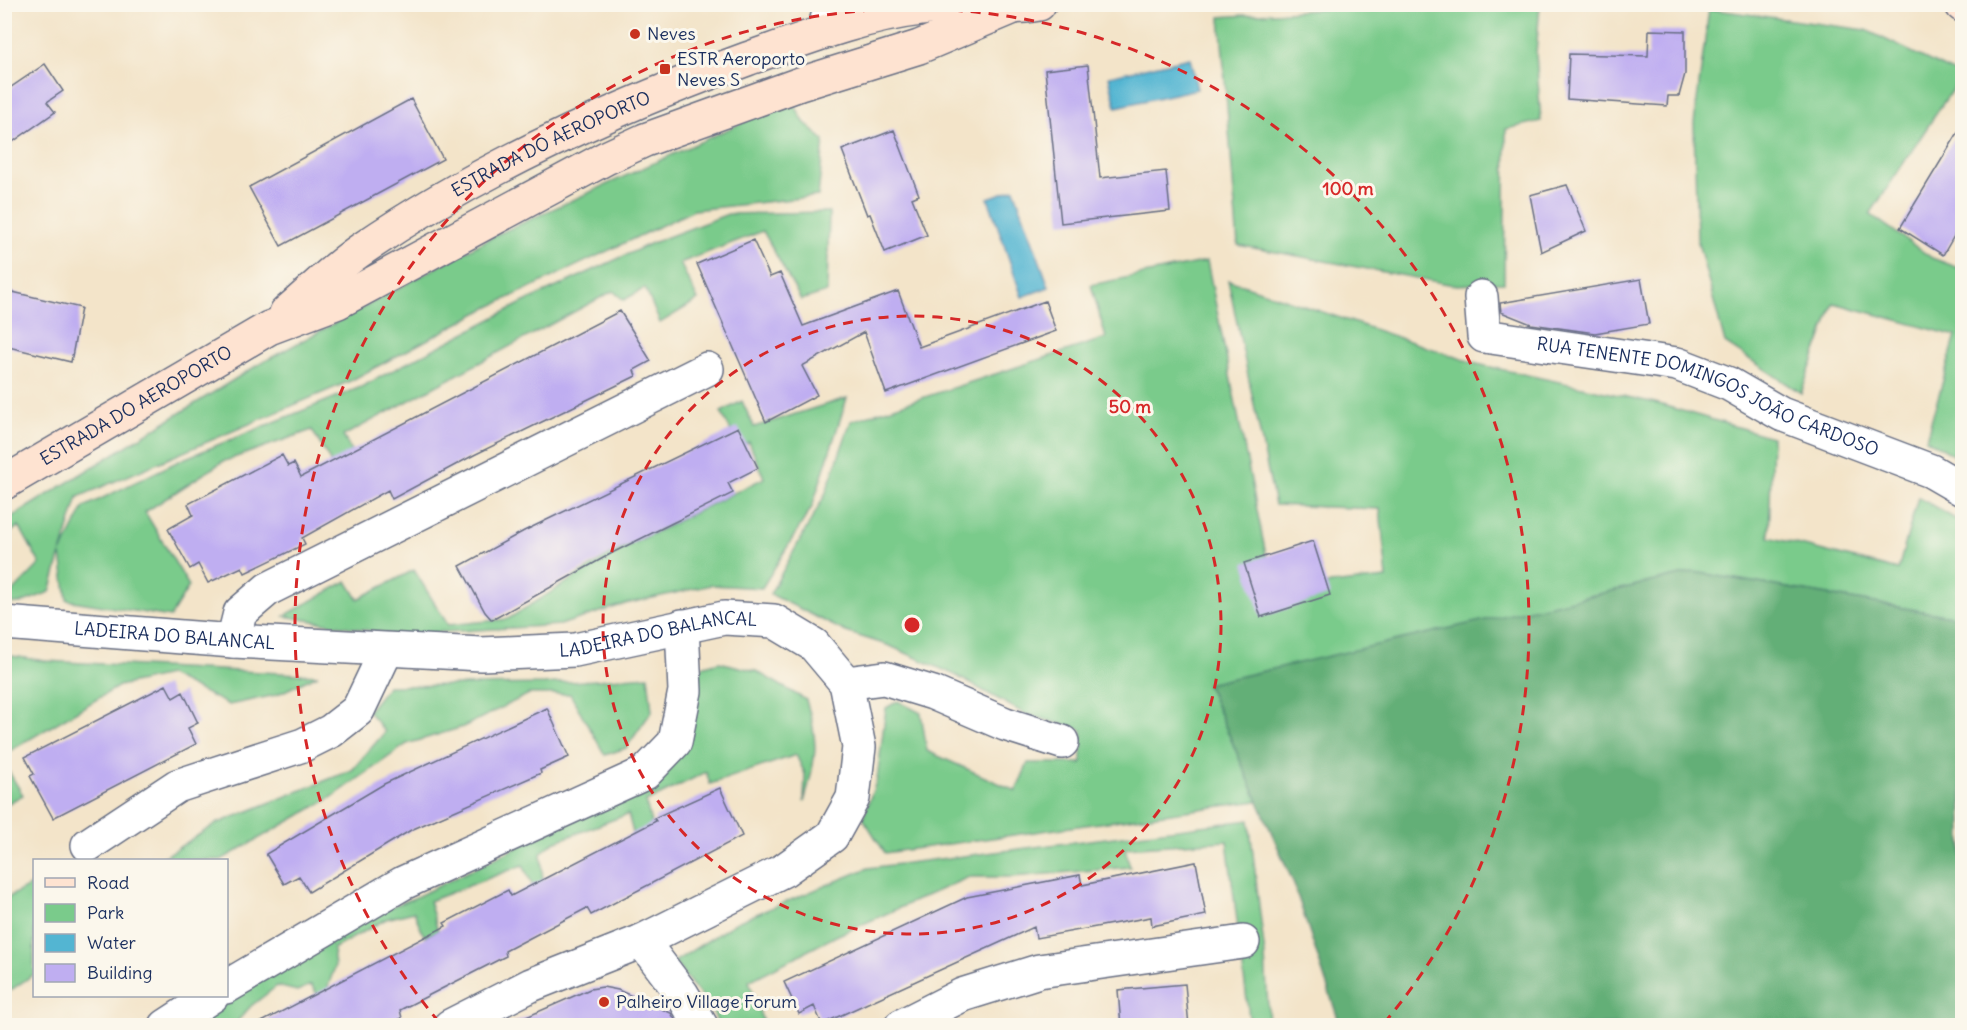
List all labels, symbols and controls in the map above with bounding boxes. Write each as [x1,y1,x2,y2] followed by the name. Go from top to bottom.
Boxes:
[647,22,696,45] place label: Neves
[628,27,642,41] marker: Neves
[677,47,805,91] place label: ESTR Aeroporto Neves S
[658,62,672,76] marker: ESTR Aeroporto Neves S
[447,86,654,202] street label: ESTRADA DO AEROPORTO
[1323,177,1374,200] text: 100 m
[1535,332,1882,461] street label: RUA TENENTE DOMINGOS JOÃO CARDOSO
[36,340,236,470] street label: ESTRADA DO AEROPORTO
[1109,395,1151,418] text: 50 m
[559,606,758,662] street label: LADEIRA DO BALANCAL
[902,615,922,635] centre of rings
[73,617,276,654] street label: LADEIRA DO BALANCAL
[33,859,228,997] legend
[87,871,130,894] text: Road
[87,901,124,924] text: Park
[87,931,137,954] text: Water
[87,961,152,984] text: Building
[616,990,797,1013] place label: Palheiro Village Forum
[597,995,611,1009] marker: Palheiro Village Forum

